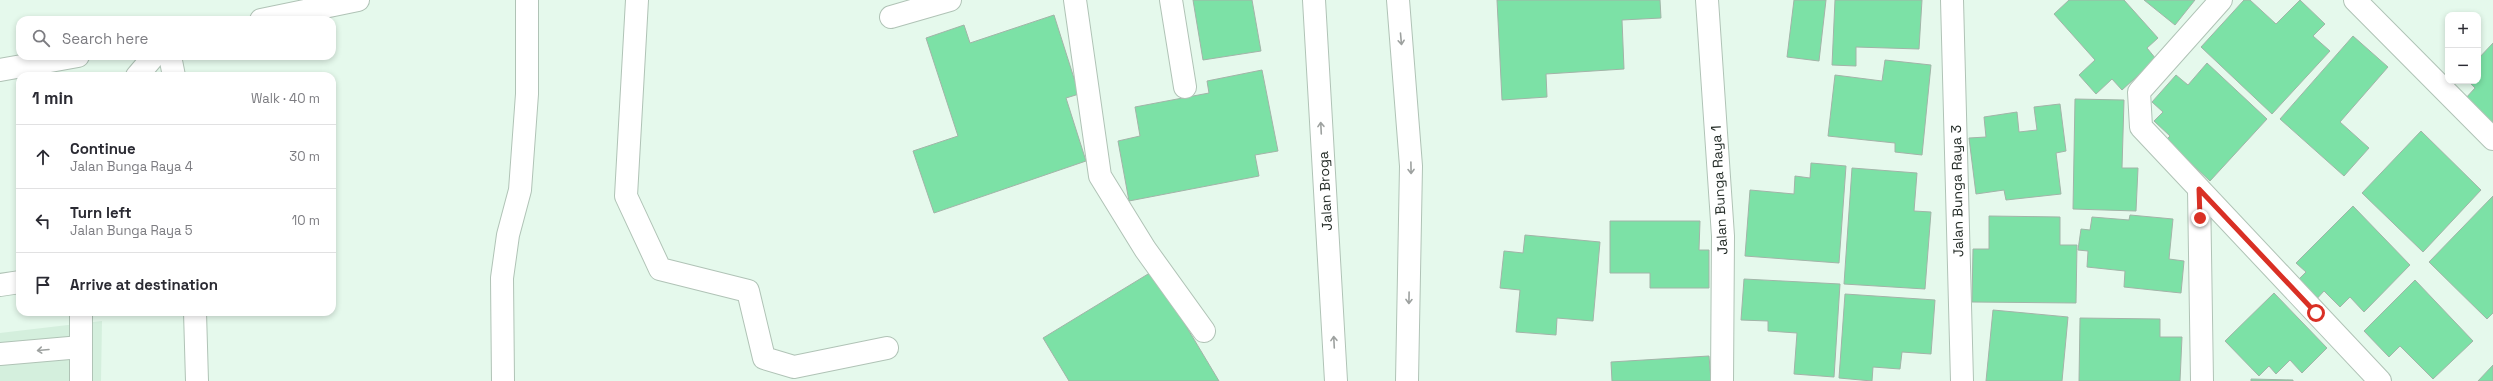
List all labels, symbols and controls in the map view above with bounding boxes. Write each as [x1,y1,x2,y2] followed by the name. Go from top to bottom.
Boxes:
[2445,12,2481,84] map controls
[2445,12,2481,48] button: +
[16,16,336,60] search box
[30,27,52,49] icon: search
[62,29,148,48] text: Search here
[1397,32,1404,45] one-way arrow
[2445,48,2481,84] button: −
[32,87,74,109] text: 1 min
[251,90,320,107] text: Walk · 40 m
[1317,122,1324,135] one-way arrow
[1707,125,1731,255] street label: Jalan Bunga Raya 1
[1947,125,1967,257] street label: Jalan Bunga Raya 3
[70,139,136,158] text: Continue
[32,146,54,168] icon: ahead
[289,148,320,165] text: 30 m
[1314,151,1336,231] street label: Jalan Broga
[70,158,193,175] text: Jalan Bunga Raya 4
[1407,161,1415,174] one-way arrow
[70,203,132,222] text: Turn left
[2191,209,2209,227] route end
[32,210,54,232] icon: left
[292,212,320,229] text: 10 m
[70,222,193,239] text: Jalan Bunga Raya 5
[32,274,54,296] icon: arrive
[70,275,218,294] text: Arrive at destination
[1405,291,1413,304] one-way arrow
[2307,304,2325,322] route start
[1330,336,1337,349] one-way arrow
[37,347,50,354] one-way arrow

